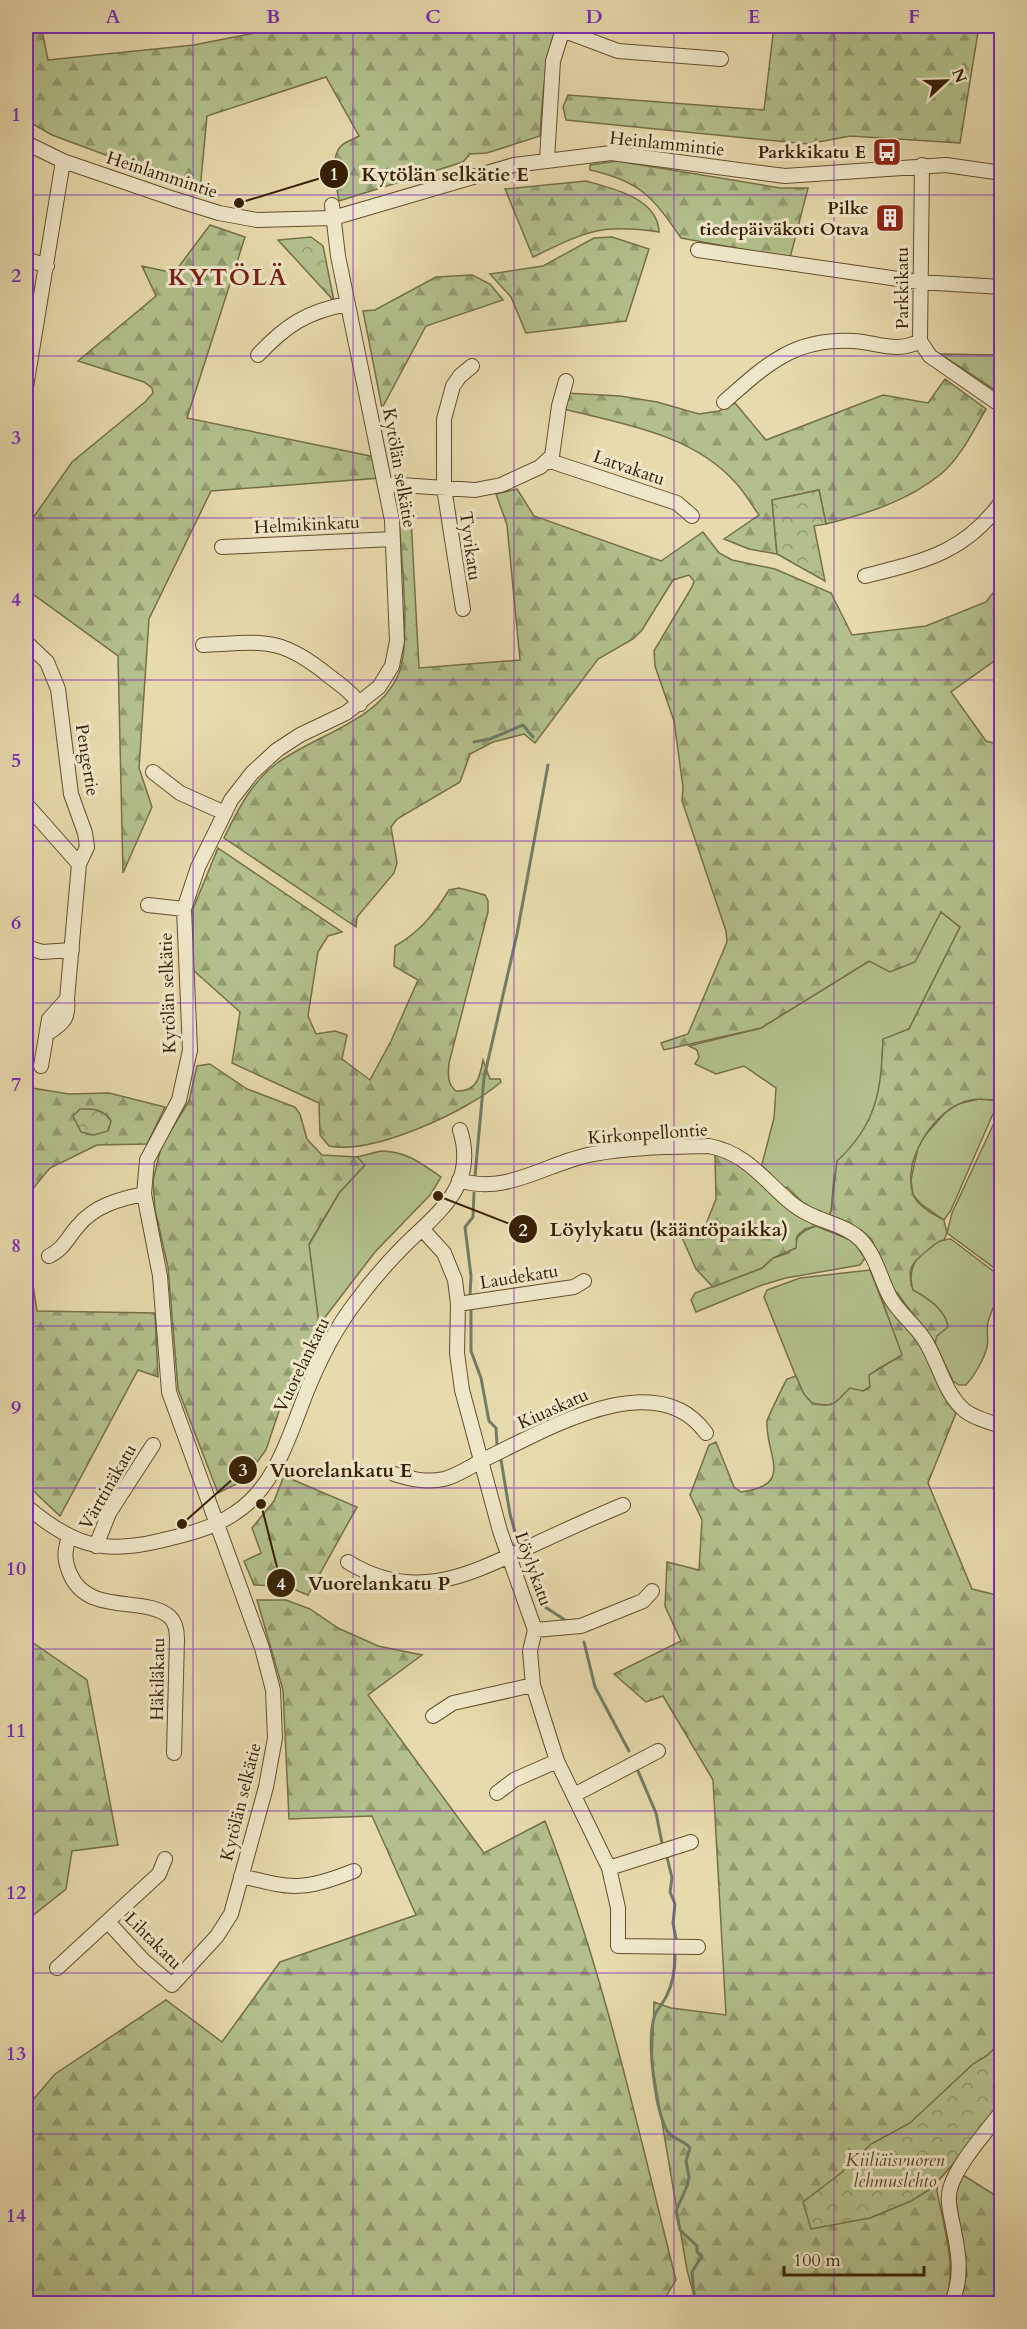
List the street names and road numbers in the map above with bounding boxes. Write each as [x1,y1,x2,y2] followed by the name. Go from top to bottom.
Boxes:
[608,126,726,162] street label: Heinlammintie
[103,145,221,205] street label: Heinlammintie
[890,247,915,329] street label: Parkkikatu
[376,406,422,530] street label: Kytölän selkätie
[590,444,668,492] street label: Latvakatu
[253,510,361,540] street label: Helmikinkatu
[453,510,487,582] street label: Tyvikatu
[69,722,105,798] street label: Pengertie
[153,932,183,1054] street label: Kytölän selkätie
[587,1117,709,1151] street label: Kirkonpellontie
[478,1258,560,1296] street label: Laudekatu
[268,1313,336,1417] street label: Vuorelankatu
[514,1382,592,1436] street label: Kiuaskatu
[73,1439,143,1535] street label: Värttinäkatu
[508,1528,558,1610] street label: Löylykatu
[145,1637,171,1721] street label: Häkiläkatu
[214,1740,268,1864] street label: Kytölän selkätie
[119,1907,187,1975] street label: Lihtakatu

